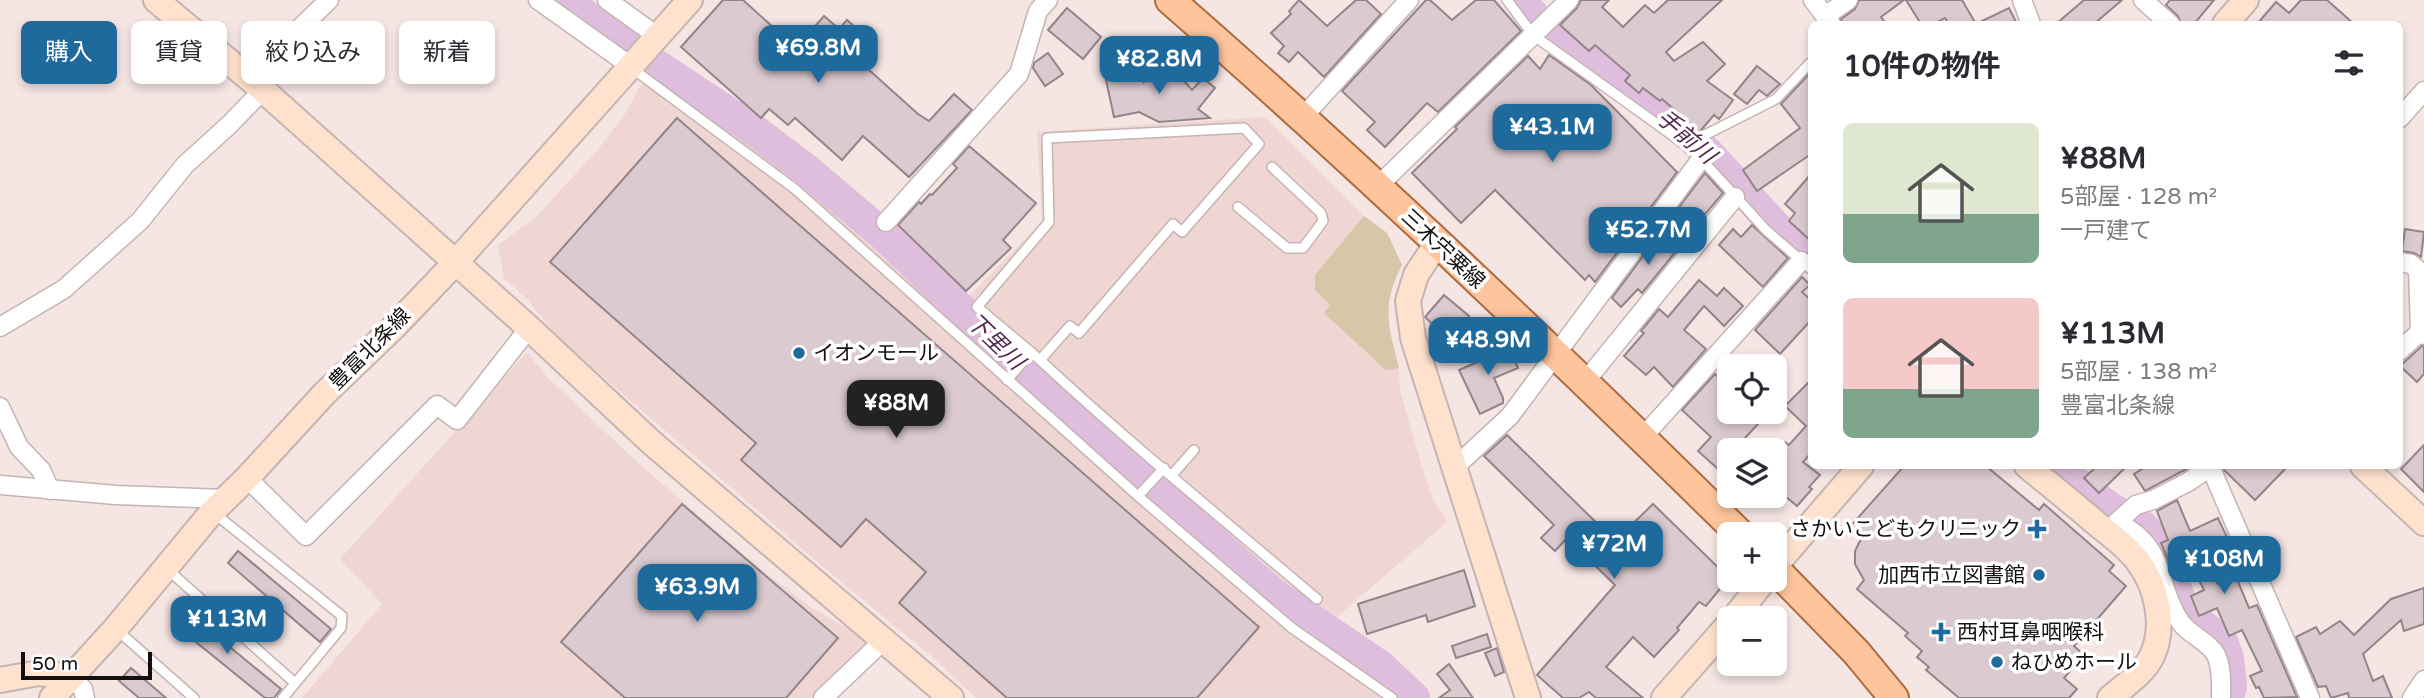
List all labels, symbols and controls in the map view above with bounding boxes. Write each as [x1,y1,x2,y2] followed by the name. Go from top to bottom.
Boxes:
[21,21,117,84] chip: 購入
[131,21,227,84] chip: 賃貸
[241,21,385,84] chip: 絞り込み
[399,21,495,84] chip: 新着
[761,25,875,85] pin: ¥69.8M
[775,34,861,62] text: ¥69.8M
[1102,36,1216,96] pin: ¥82.8M
[2330,44,2368,82] icon: filters
[1116,45,1202,73] text: ¥82.8M
[1843,48,2001,85] text: 10件の物件
[1495,104,1609,164] pin: ¥43.1M
[1651,104,1723,172] water label: 手前川
[1509,113,1595,141] text: ¥43.1M
[2060,140,2146,177] text: ¥88M
[1899,151,1983,235] icon: home
[2060,183,2217,211] text: 5部屋 · 128 m²
[1396,204,1490,294] street label: 三木宍粟線
[1591,208,1705,267] pin: ¥52.7M
[1605,216,1691,244] text: ¥52.7M
[2060,217,2152,245] text: 一戸建て
[324,303,416,395] street label: 豊富北条線
[960,308,1032,378] water label: 下里川
[2060,315,2165,352] text: ¥113M
[1431,318,1545,377] pin: ¥48.9M
[1445,326,1531,354] text: ¥48.9M
[1899,326,1983,410] icon: home
[813,341,939,366] place label: イオンモール
[791,345,807,361] marker: イオンモール
[1717,354,1787,676] map controls
[1717,354,1787,424] button: locate
[2060,358,2217,386] text: 5部屋 · 138 m²
[855,380,937,440] pin: ¥88M
[863,389,929,417] text: ¥88M
[2060,392,2175,420] text: 豊富北条線
[1717,438,1787,508] button: layers
[1790,517,2021,542] place label: さかいこどもクリニック
[2027,519,2047,539] marker: さかいこどもクリニック
[1573,522,1655,581] pin: ¥72M
[1717,522,1787,592] button: +
[1581,530,1647,558] text: ¥72M
[2175,536,2273,596] pin: ¥108M
[2184,545,2264,573] text: ¥108M
[1878,563,2025,588] place label: 加西市立図書館
[640,564,754,624] pin: ¥63.9M
[2031,567,2047,583] marker: 加西市立図書館
[654,573,740,601] text: ¥63.9M
[178,596,276,656] pin: ¥113M
[187,605,267,633] text: ¥113M
[1717,606,1787,676] button: −
[1957,620,2104,645] place label: 西村耳鼻咽喉科
[1931,622,1951,642] marker: 西村耳鼻咽喉科
[21,649,152,681] scale bar
[2011,650,2137,675] place label: ねひめホール
[32,653,78,675] text: 50 m
[1989,654,2005,670] marker: ねひめホール

